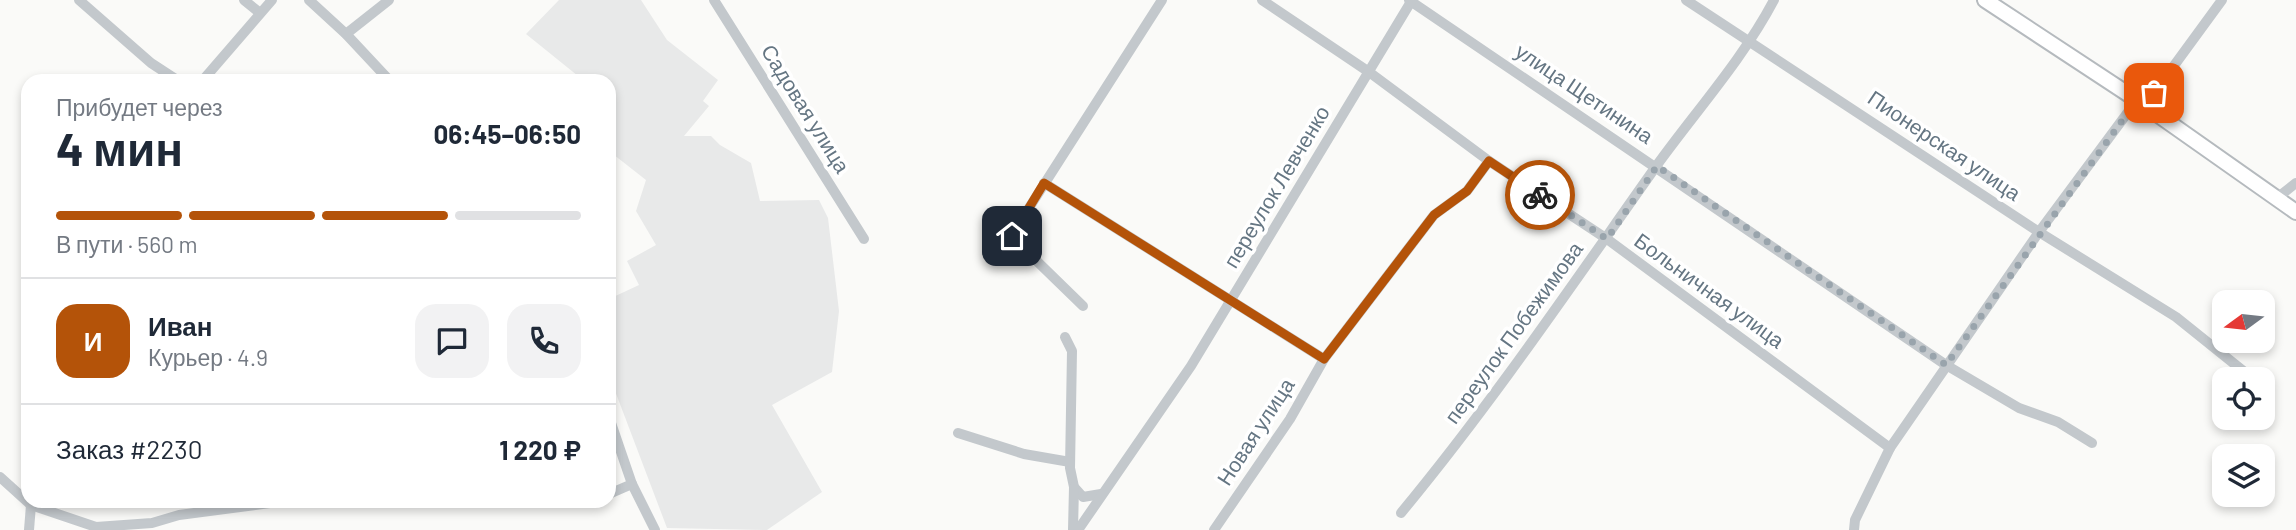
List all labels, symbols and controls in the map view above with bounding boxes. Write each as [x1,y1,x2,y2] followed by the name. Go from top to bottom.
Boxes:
[1511,38,1659,148] street label: улица Щетинина
[757,39,856,177] street label: Садовая улица
[2124,63,2184,123] pin
[2135,74,2173,112] icon: bag
[1864,84,2026,205] street label: Пионерская улица
[56,93,223,121] text: Прибудет через
[1217,101,1334,272] street label: переулок Левченко
[434,118,581,149] text: 06:45–06:50
[56,120,183,175] text: 4 мин
[1505,160,1575,230] courier
[1521,176,1559,214] icon: bike
[982,206,1042,266] pin
[993,217,1031,255] icon: home
[1630,227,1790,353] street label: Больничная улица
[56,230,198,258] text: В пути · 560 m
[1439,236,1587,428] street label: переулок Побежимова
[2212,290,2275,354] north arrow
[2212,290,2275,507] map controls
[415,304,489,378] button: chat
[507,304,581,378] button: phone
[148,310,213,341] text: Иван
[84,325,102,356] text: И
[148,343,268,371] text: Курьер · 4.9
[2212,367,2275,430] button: locate
[1211,373,1299,489] street label: Новая улица
[56,433,202,464] text: Заказ #2230
[499,434,581,465] text: 1 220 ₽
[2212,444,2275,507] button: layers

